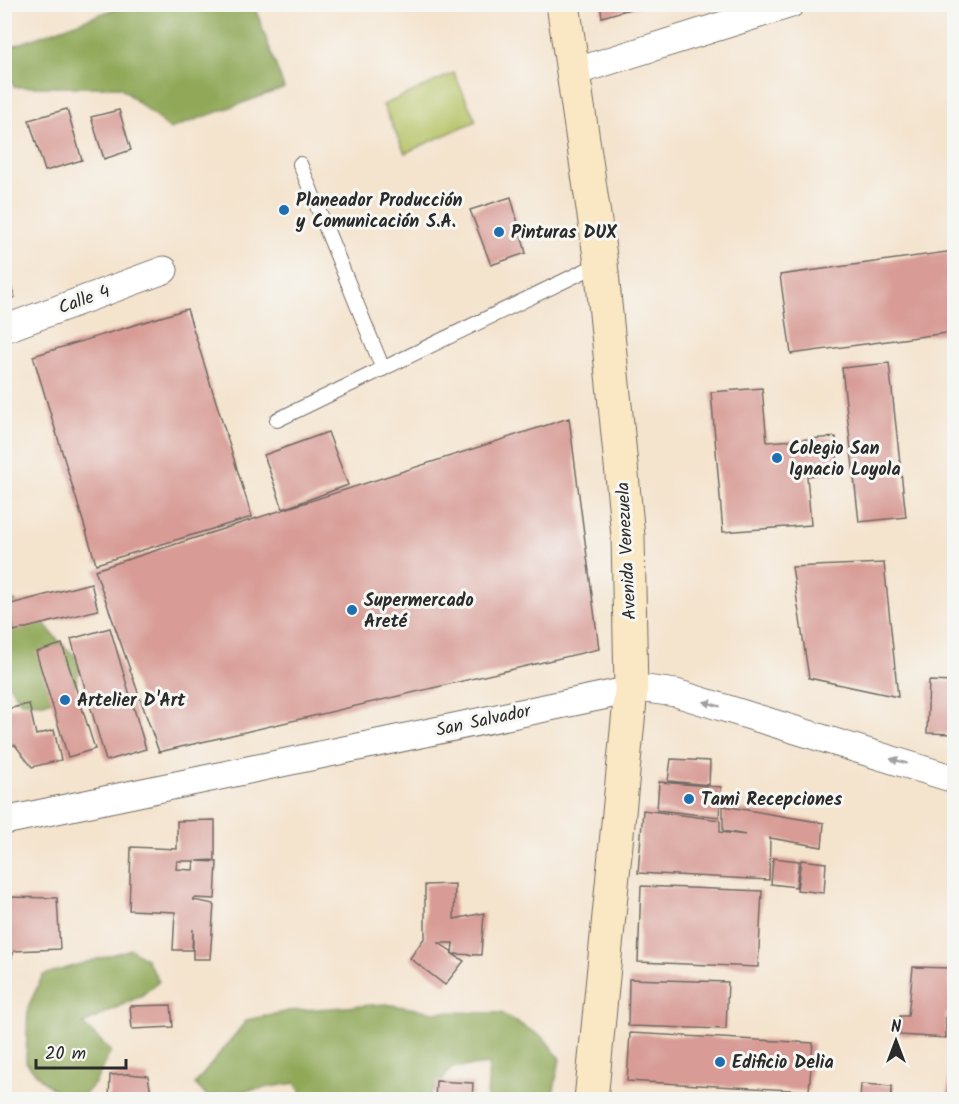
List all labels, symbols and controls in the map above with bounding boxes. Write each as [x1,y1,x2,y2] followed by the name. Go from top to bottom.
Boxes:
[295,187,463,237] place label: Planeador Producción y Comunicación S.A.
[277,203,291,217] marker: Planeador Producción y Comunicación S.A.
[511,219,618,248] place label: Pinturas DUX
[492,225,506,239] marker: Pinturas DUX
[55,278,115,323] street label: Calle 4
[789,435,901,485] place label: Colegio San Ignacio Loyola
[770,451,784,465] marker: Colegio San Ignacio Loyola
[609,481,646,621] street label: Avenida Venezuela
[364,587,474,637] place label: Supermercado Areté
[345,603,359,617] marker: Supermercado Areté
[77,687,186,716] place label: Artelier D'Art
[58,693,72,707] marker: Artelier D'Art
[433,697,534,746] street label: San Salvador
[703,699,721,708] one-way arrow
[890,756,908,766] one-way arrow
[701,786,843,815] place label: Tami Recepciones
[682,792,696,806] marker: Tami Recepciones
[866,1011,926,1071] north arrow
[891,1015,901,1040] text: N
[36,1032,126,1070] scale bar
[45,1040,86,1069] text: 20 m
[732,1049,834,1078] place label: Edificio Delia
[713,1055,727,1069] marker: Edificio Delia

